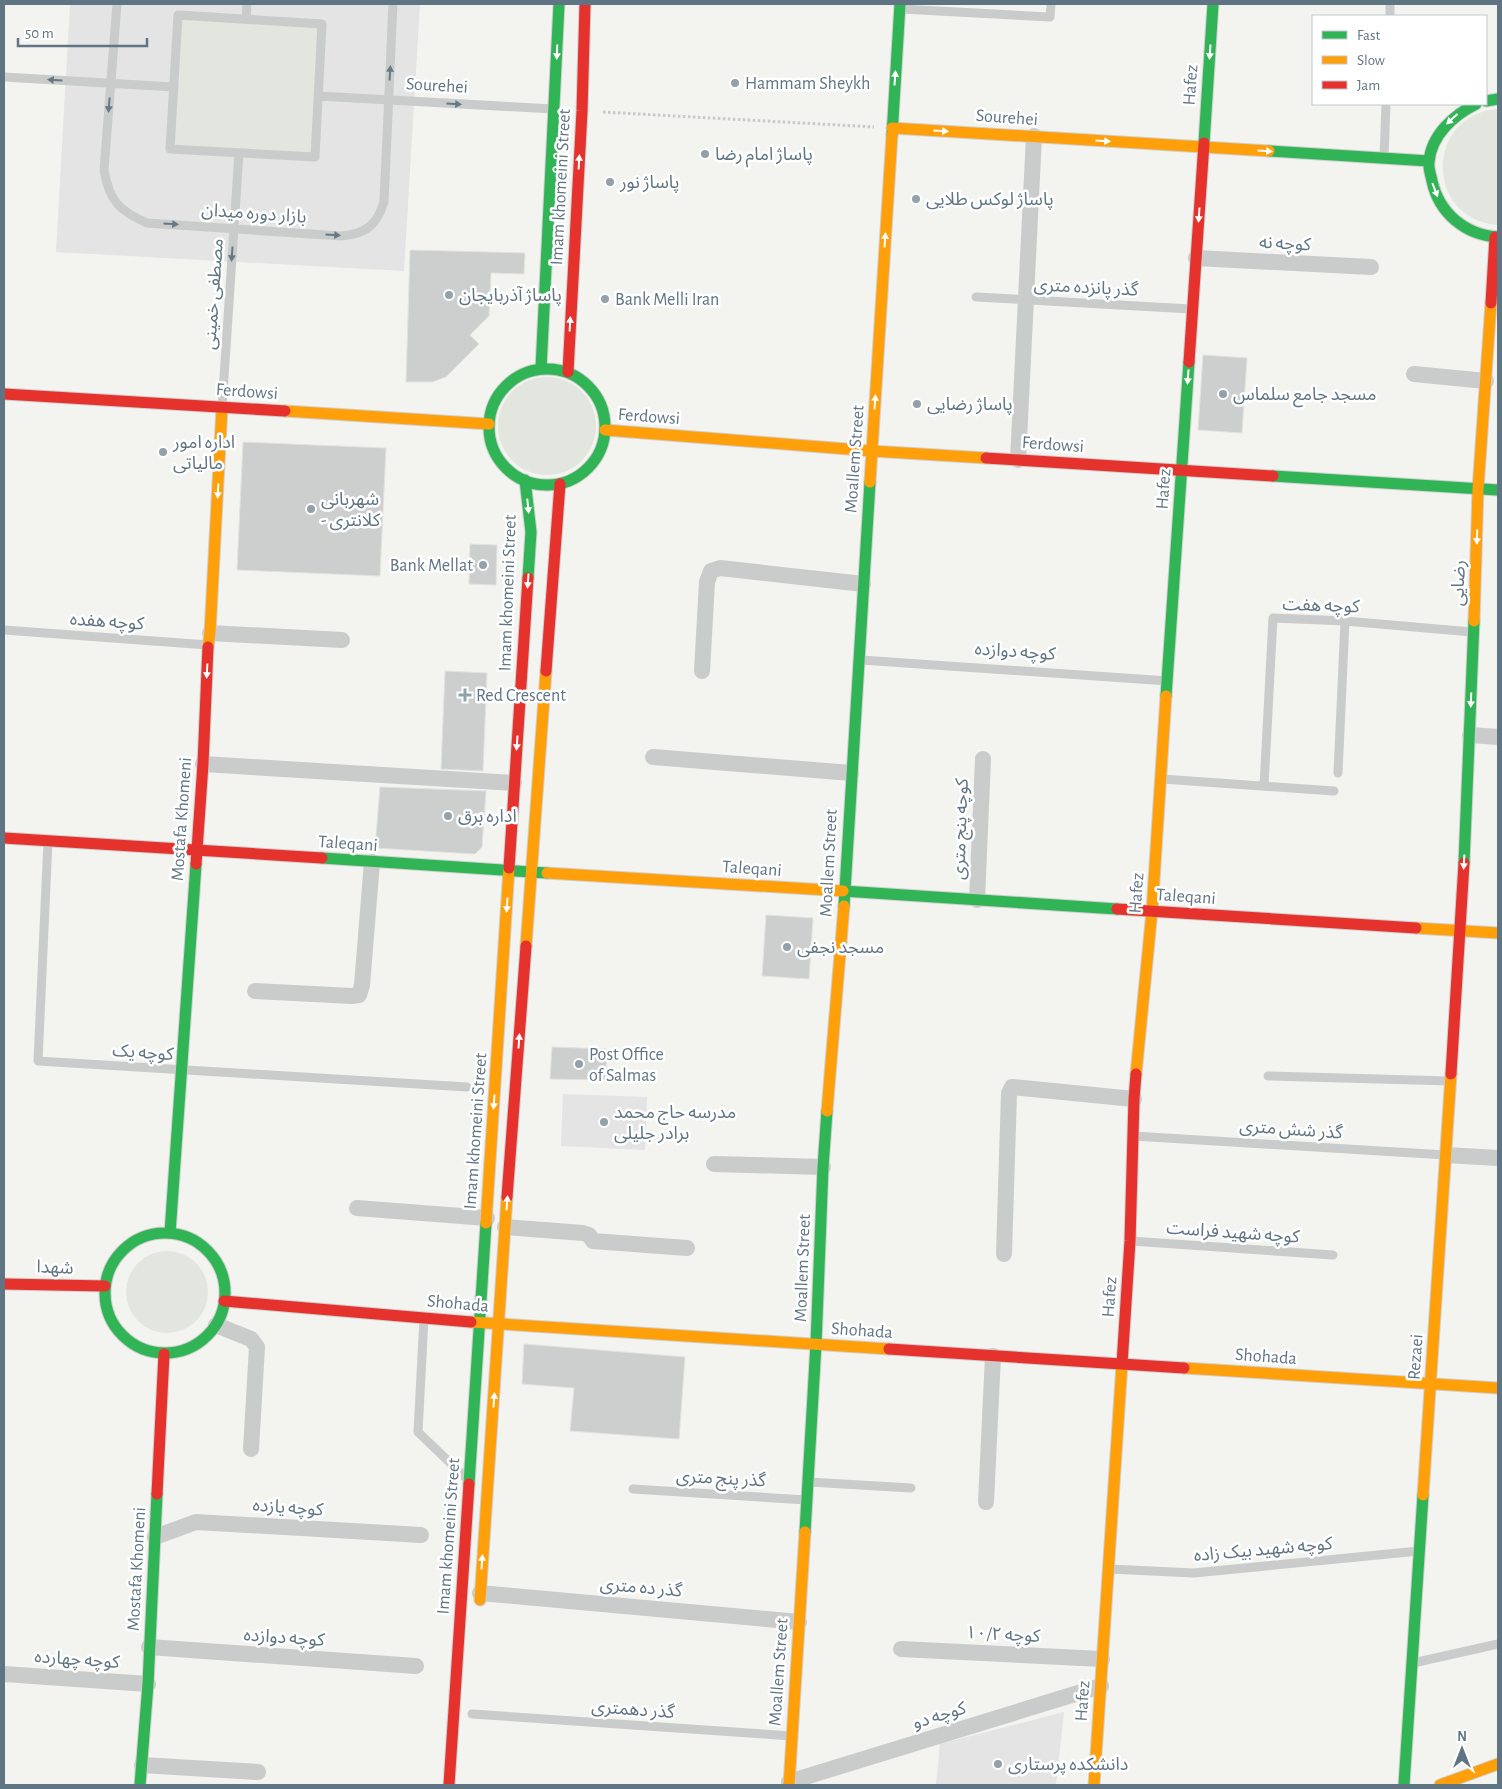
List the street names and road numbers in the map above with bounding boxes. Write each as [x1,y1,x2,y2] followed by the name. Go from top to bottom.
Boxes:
[1181,64,1201,106] street label: Hafez
[405,75,468,97] street label: Sourehei
[975,107,1039,129] street label: Sourehei
[548,108,574,266] street label: Imam khomeini Street
[201,201,307,228] street label: بازار دوره میدان
[1259,234,1312,255] street label: کوچه نه
[201,238,228,350] street label: مصطفی خمینی
[1033,275,1139,301] street label: گذر پانزده متری
[215,381,279,403] street label: Ferdowsi
[842,404,868,514] street label: Moallem Street
[617,406,681,428] street label: Ferdowsi
[1021,434,1085,456] street label: Ferdowsi
[1154,468,1174,510] street label: Hafez
[496,514,520,672] street label: Imam khomeini Street
[1449,560,1470,606] street label: رضایی
[1282,596,1360,617] street label: کوچه هفت
[69,610,145,635] street label: کوچه هفده
[974,640,1057,665] street label: کوچه دوازده
[169,757,195,882] street label: Mostafa Khomeni
[950,777,975,880] street label: کوچه پنج متری
[817,808,841,917] street label: Moallem Street
[318,833,378,855] street label: Taleqani
[722,858,782,880] street label: Taleqani
[1127,872,1147,914] street label: Hafez
[1156,886,1216,908] street label: Taleqani
[112,1042,175,1065] street label: کوچه یک
[462,1052,490,1210] street label: Imam khomeini Street
[1239,1116,1344,1144] street label: گذر شش متری
[792,1214,814,1322] street label: Moallem Street
[1166,1219,1301,1248] street label: کوچه شهید فراست
[36,1258,74,1278] street label: شهدا
[1100,1276,1120,1318] street label: Hafez
[426,1292,489,1316] street label: Shohada
[830,1320,893,1342] street label: Shohada
[1405,1333,1427,1381] street label: Rezaei
[1234,1346,1297,1368] street label: Shohada
[435,1457,463,1615] street label: Imam khomeini Street
[676,1467,767,1493] street label: گذر پنج متری
[252,1497,324,1521] street label: کوچه یازده
[125,1507,149,1631] street label: Mostafa Khomeni
[1193,1535,1334,1566] street label: کوچه شهید بیک زاده
[599,1574,683,1602] street label: گذر ده متری
[766,1617,792,1727] street label: Moallem Street
[965,1624,1041,1647] street label: کوچه ۱۰/۲
[243,1626,326,1651] street label: کوچه دوازده
[34,1648,121,1673] street label: کوچه چهارده
[1073,1680,1093,1722] street label: Hafez
[591,1697,676,1723] street label: گذر دهمتری
[910,1699,969,1734] street label: کوچه دو

